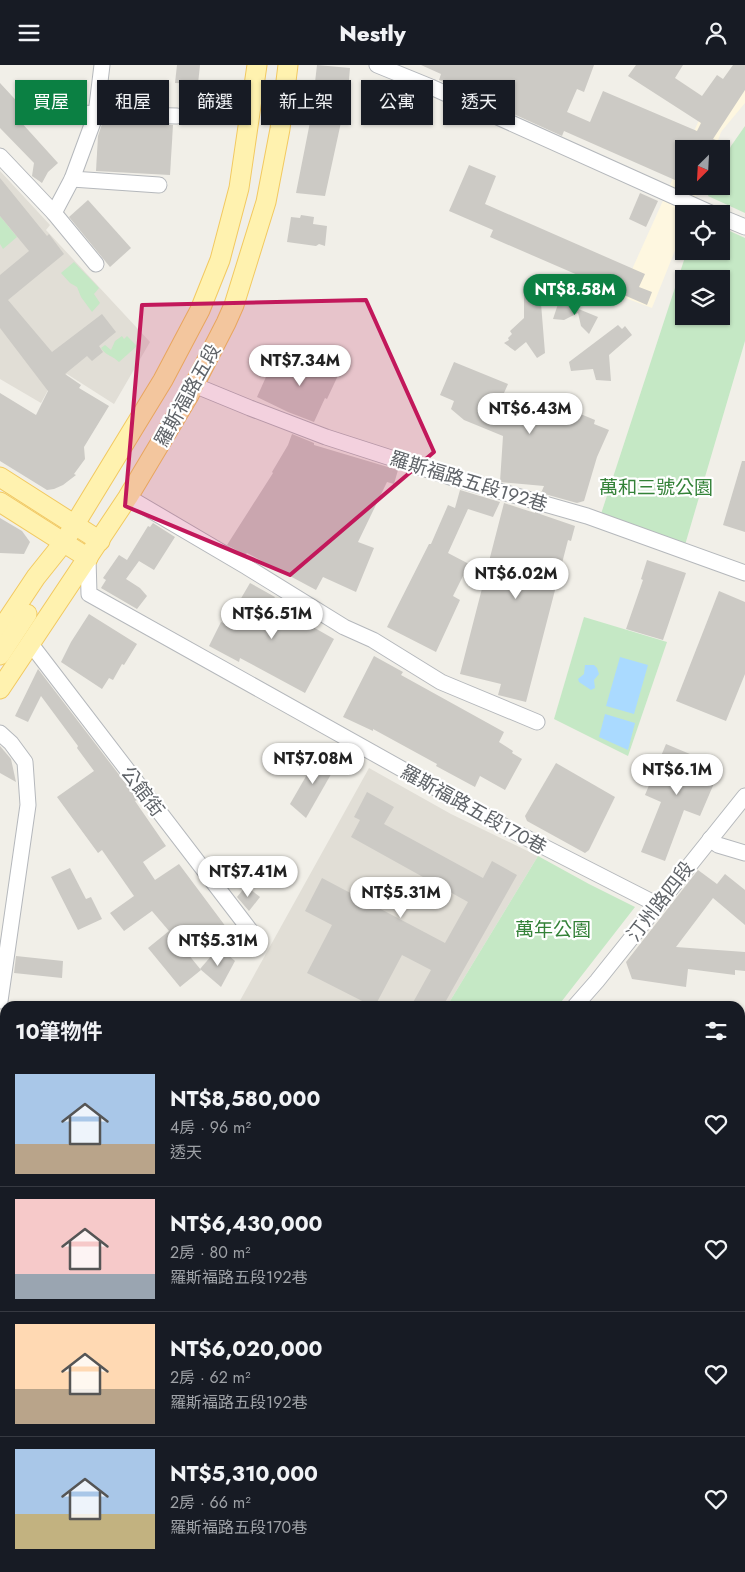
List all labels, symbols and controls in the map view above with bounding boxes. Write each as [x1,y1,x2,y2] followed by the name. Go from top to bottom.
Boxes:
[339,17,406,49] text: Nestly
[15,19,43,47] icon: menu
[702,19,730,47] icon: person
[15,80,87,125] chip: 買屋
[97,80,169,125] chip: 租屋
[179,80,251,125] chip: 篩選
[261,80,351,125] chip: 新上架
[361,80,433,125] chip: 公寓
[443,80,515,125] chip: 透天
[675,140,730,195] north arrow
[675,140,730,325] map controls
[675,205,730,260] button: locate
[675,270,730,325] button: layers
[523,273,627,316] pin: NT$8.58M
[534,278,616,301] text: NT$8.58M
[148,339,227,452] street label: 羅斯福路五段
[248,345,352,387] pin: NT$7.34M
[260,349,340,372] text: NT$7.34M
[478,393,582,435] pin: NT$6.43M
[489,397,571,420] text: NT$6.43M
[387,445,551,518] street label: 羅斯福路五段192巷
[599,474,713,501] park label: 萬和三號公園
[464,557,568,600] pin: NT$6.02M
[475,562,557,585] text: NT$6.02M
[220,597,324,640] pin: NT$6.51M
[232,602,312,625] text: NT$6.51M
[261,743,365,785] pin: NT$7.08M
[273,747,353,770] text: NT$7.08M
[631,753,723,796] pin: NT$6.1M
[396,758,552,861] street label: 羅斯福路五段170巷
[642,758,712,781] text: NT$6.1M
[115,760,171,822] street label: 公館街
[196,855,300,898] pin: NT$7.41M
[621,856,700,947] street label: 汀州路四段
[209,860,287,883] text: NT$7.41M
[349,877,453,919] pin: NT$5.31M
[361,881,441,904] text: NT$5.31M
[515,916,591,943] park label: 萬年公園
[166,925,270,967] pin: NT$5.31M
[178,929,258,952] text: NT$5.31M
[15,1017,103,1047] text: 10筆物件
[702,1017,730,1045] icon: filters
[170,1084,320,1114] text: NT$8,580,000
[55,1094,115,1154] icon: home
[702,1110,730,1138] icon: heart
[170,1116,251,1139] text: 4房 · 96 m²
[170,1141,202,1164] text: 透天
[170,1209,322,1239] text: NT$6,430,000
[55,1219,115,1279] icon: home
[702,1235,730,1263] icon: heart
[170,1241,251,1264] text: 2房 · 80 m²
[170,1266,308,1289] text: 羅斯福路五段192巷
[170,1334,322,1364] text: NT$6,020,000
[55,1344,115,1404] icon: home
[702,1360,730,1388] icon: heart
[170,1366,251,1389] text: 2房 · 62 m²
[170,1391,308,1414] text: 羅斯福路五段192巷
[170,1459,318,1489] text: NT$5,310,000
[55,1469,115,1529] icon: home
[702,1485,730,1513] icon: heart
[170,1491,251,1514] text: 2房 · 66 m²
[170,1516,307,1539] text: 羅斯福路五段170巷

